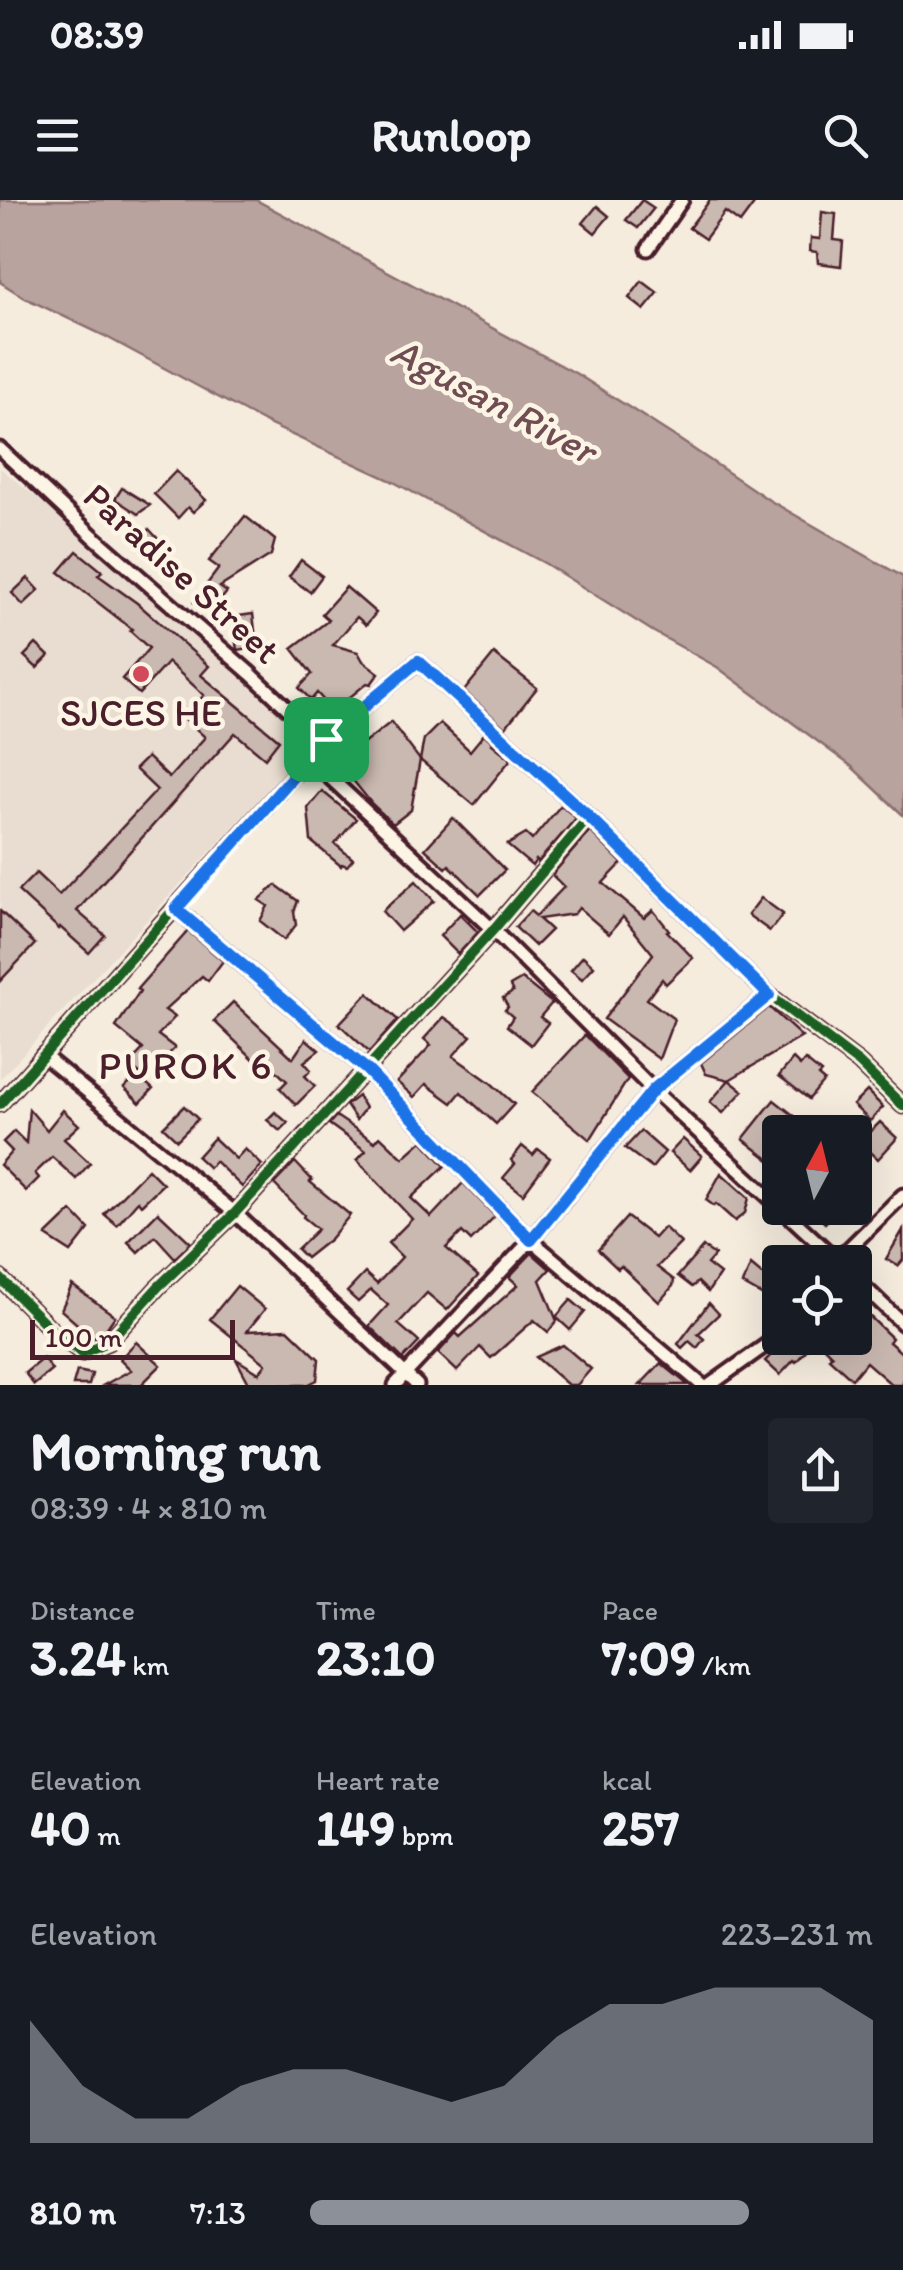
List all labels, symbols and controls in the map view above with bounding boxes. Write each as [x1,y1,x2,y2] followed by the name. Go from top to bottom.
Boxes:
[50,12,144,58] text: 08:39
[30,108,85,163] icon: menu
[372,108,531,162] text: Runloop
[818,108,873,163] icon: search
[384,326,608,476] water label: Agusan River
[74,473,290,673] street label: Paradise Street
[130,663,152,685] marker: SJCES HE
[60,690,222,736] place label: SJCES HE
[284,697,369,782] pin
[299,712,354,767] icon: arrive
[98,1041,274,1089] district label: PUROK 6
[762,1115,872,1225] north arrow
[762,1115,872,1355] map controls
[762,1245,872,1355] button: locate
[30,1315,235,1360] scale bar
[45,1320,122,1354] text: 100 m
[30,1418,321,1484] text: Morning run
[768,1418,873,1523] button: share
[30,1489,267,1527] text: 08:39 · 4 × 810 m
[30,1593,135,1627] text: Distance
[316,1593,376,1627] text: Time
[602,1593,658,1627] text: Pace
[30,1627,126,1688] text: 3.24
[316,1627,436,1688] text: 23:10
[602,1627,696,1688] text: 7:09
[126,1648,169,1682] text: km
[696,1648,751,1682] text: /km
[30,1763,141,1797] text: Elevation
[316,1763,440,1797] text: Heart rate
[602,1763,652,1797] text: kcal
[30,1797,91,1858] text: 40
[316,1797,395,1858] text: 149
[602,1797,679,1858] text: 257
[91,1818,121,1852] text: m
[395,1818,454,1852] text: bpm
[30,1915,157,1953] text: Elevation
[721,1915,873,1953] text: 223–231 m
[30,2194,116,2232] text: 810 m
[190,2194,246,2232] text: 7:13

